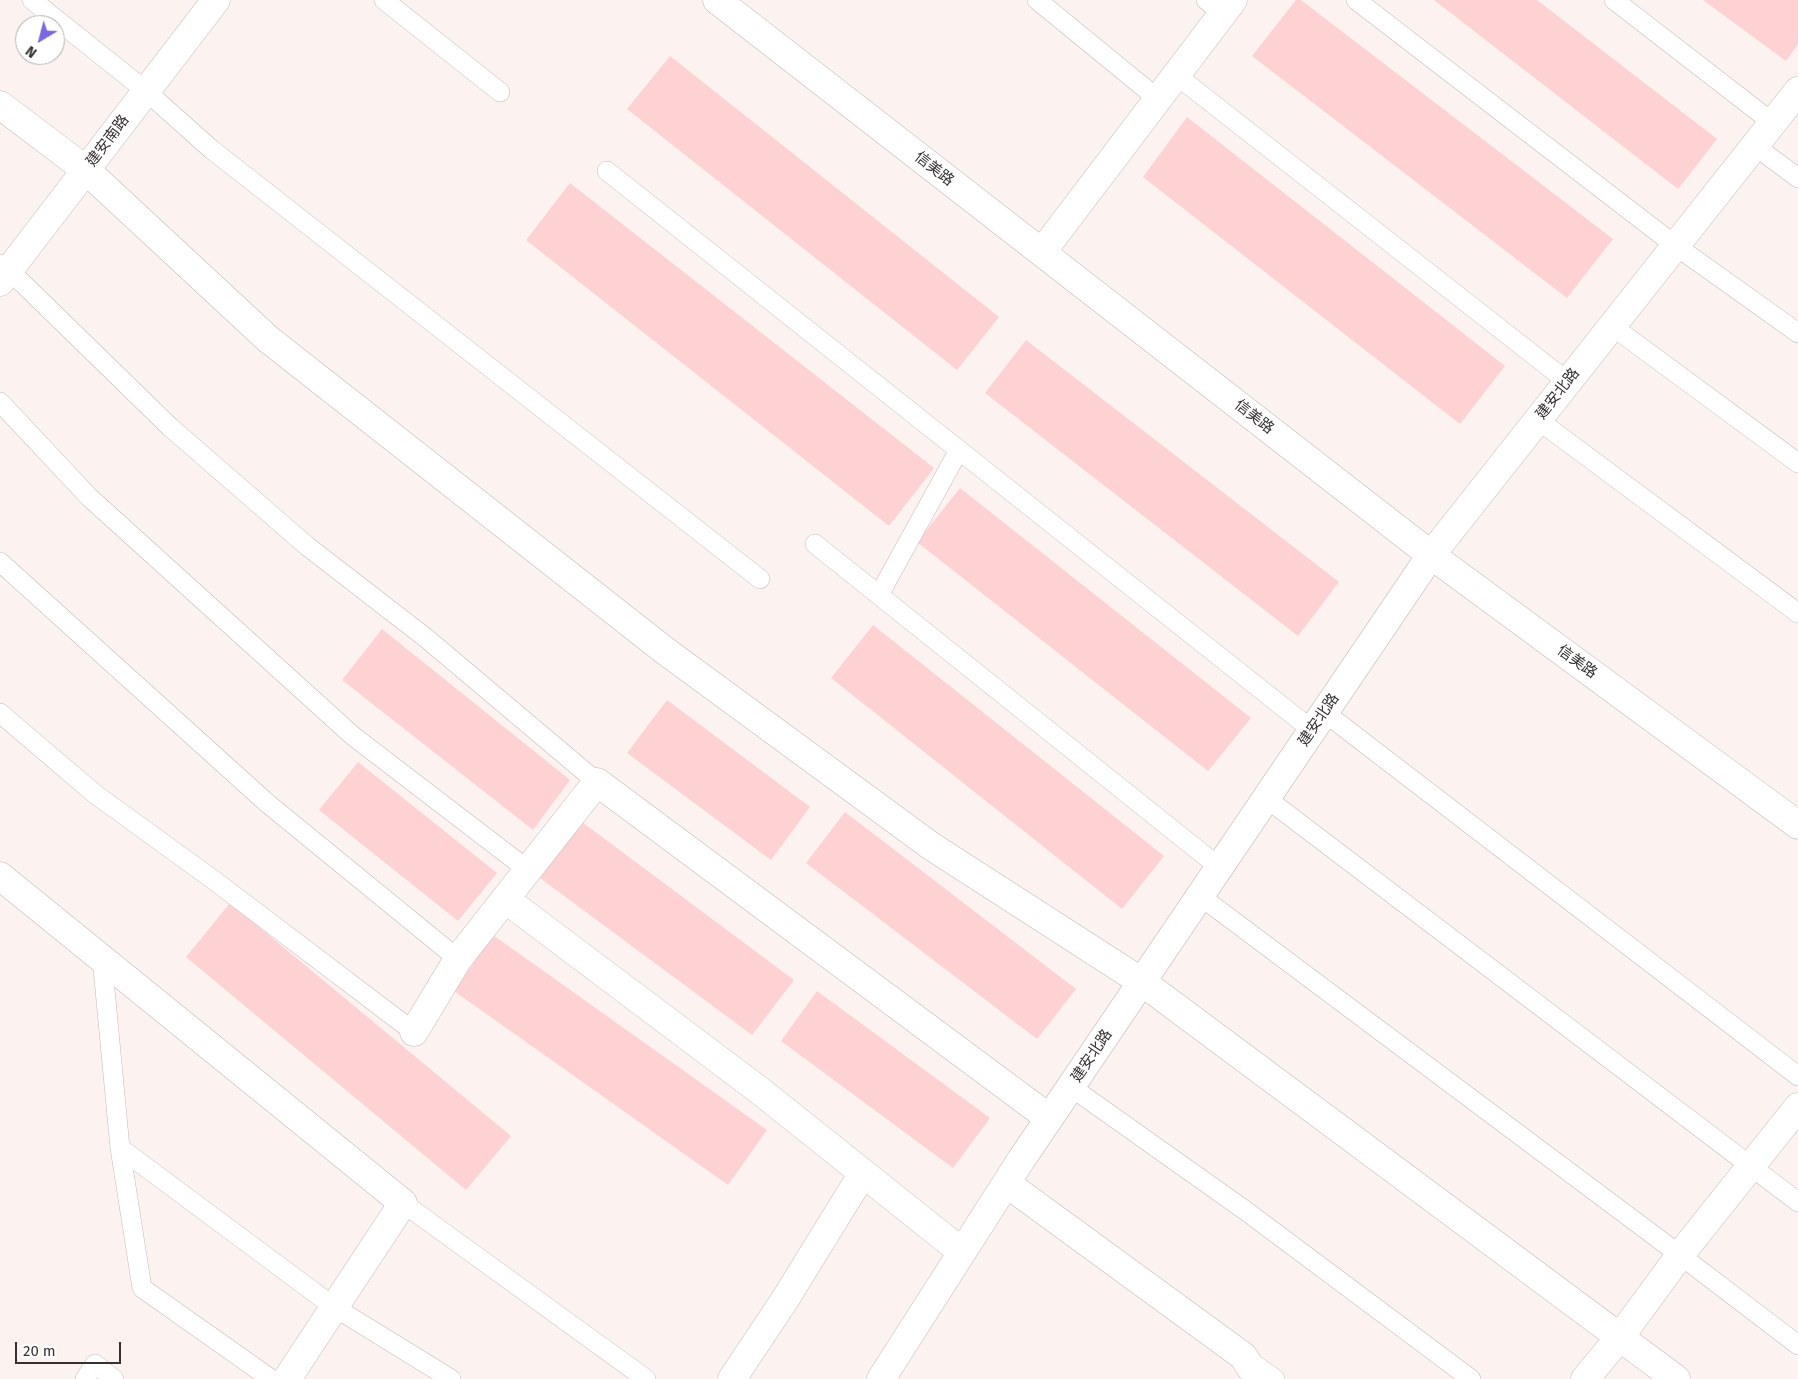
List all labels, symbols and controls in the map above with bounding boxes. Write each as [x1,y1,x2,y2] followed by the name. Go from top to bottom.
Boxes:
[15,15,65,65] north arrow
[22,42,40,61] text: N
[83,112,133,170] street label: 建安南路
[911,148,957,190] street label: 信美路
[1532,365,1584,423] street label: 建安北路
[1231,396,1277,438] street label: 信美路
[1554,641,1600,683] street label: 信美路
[1295,690,1343,750] street label: 建安北路
[1068,1026,1116,1086] street label: 建安北路
[18,1332,124,1364] scale bar
[23,1342,56,1360] text: 20 m

